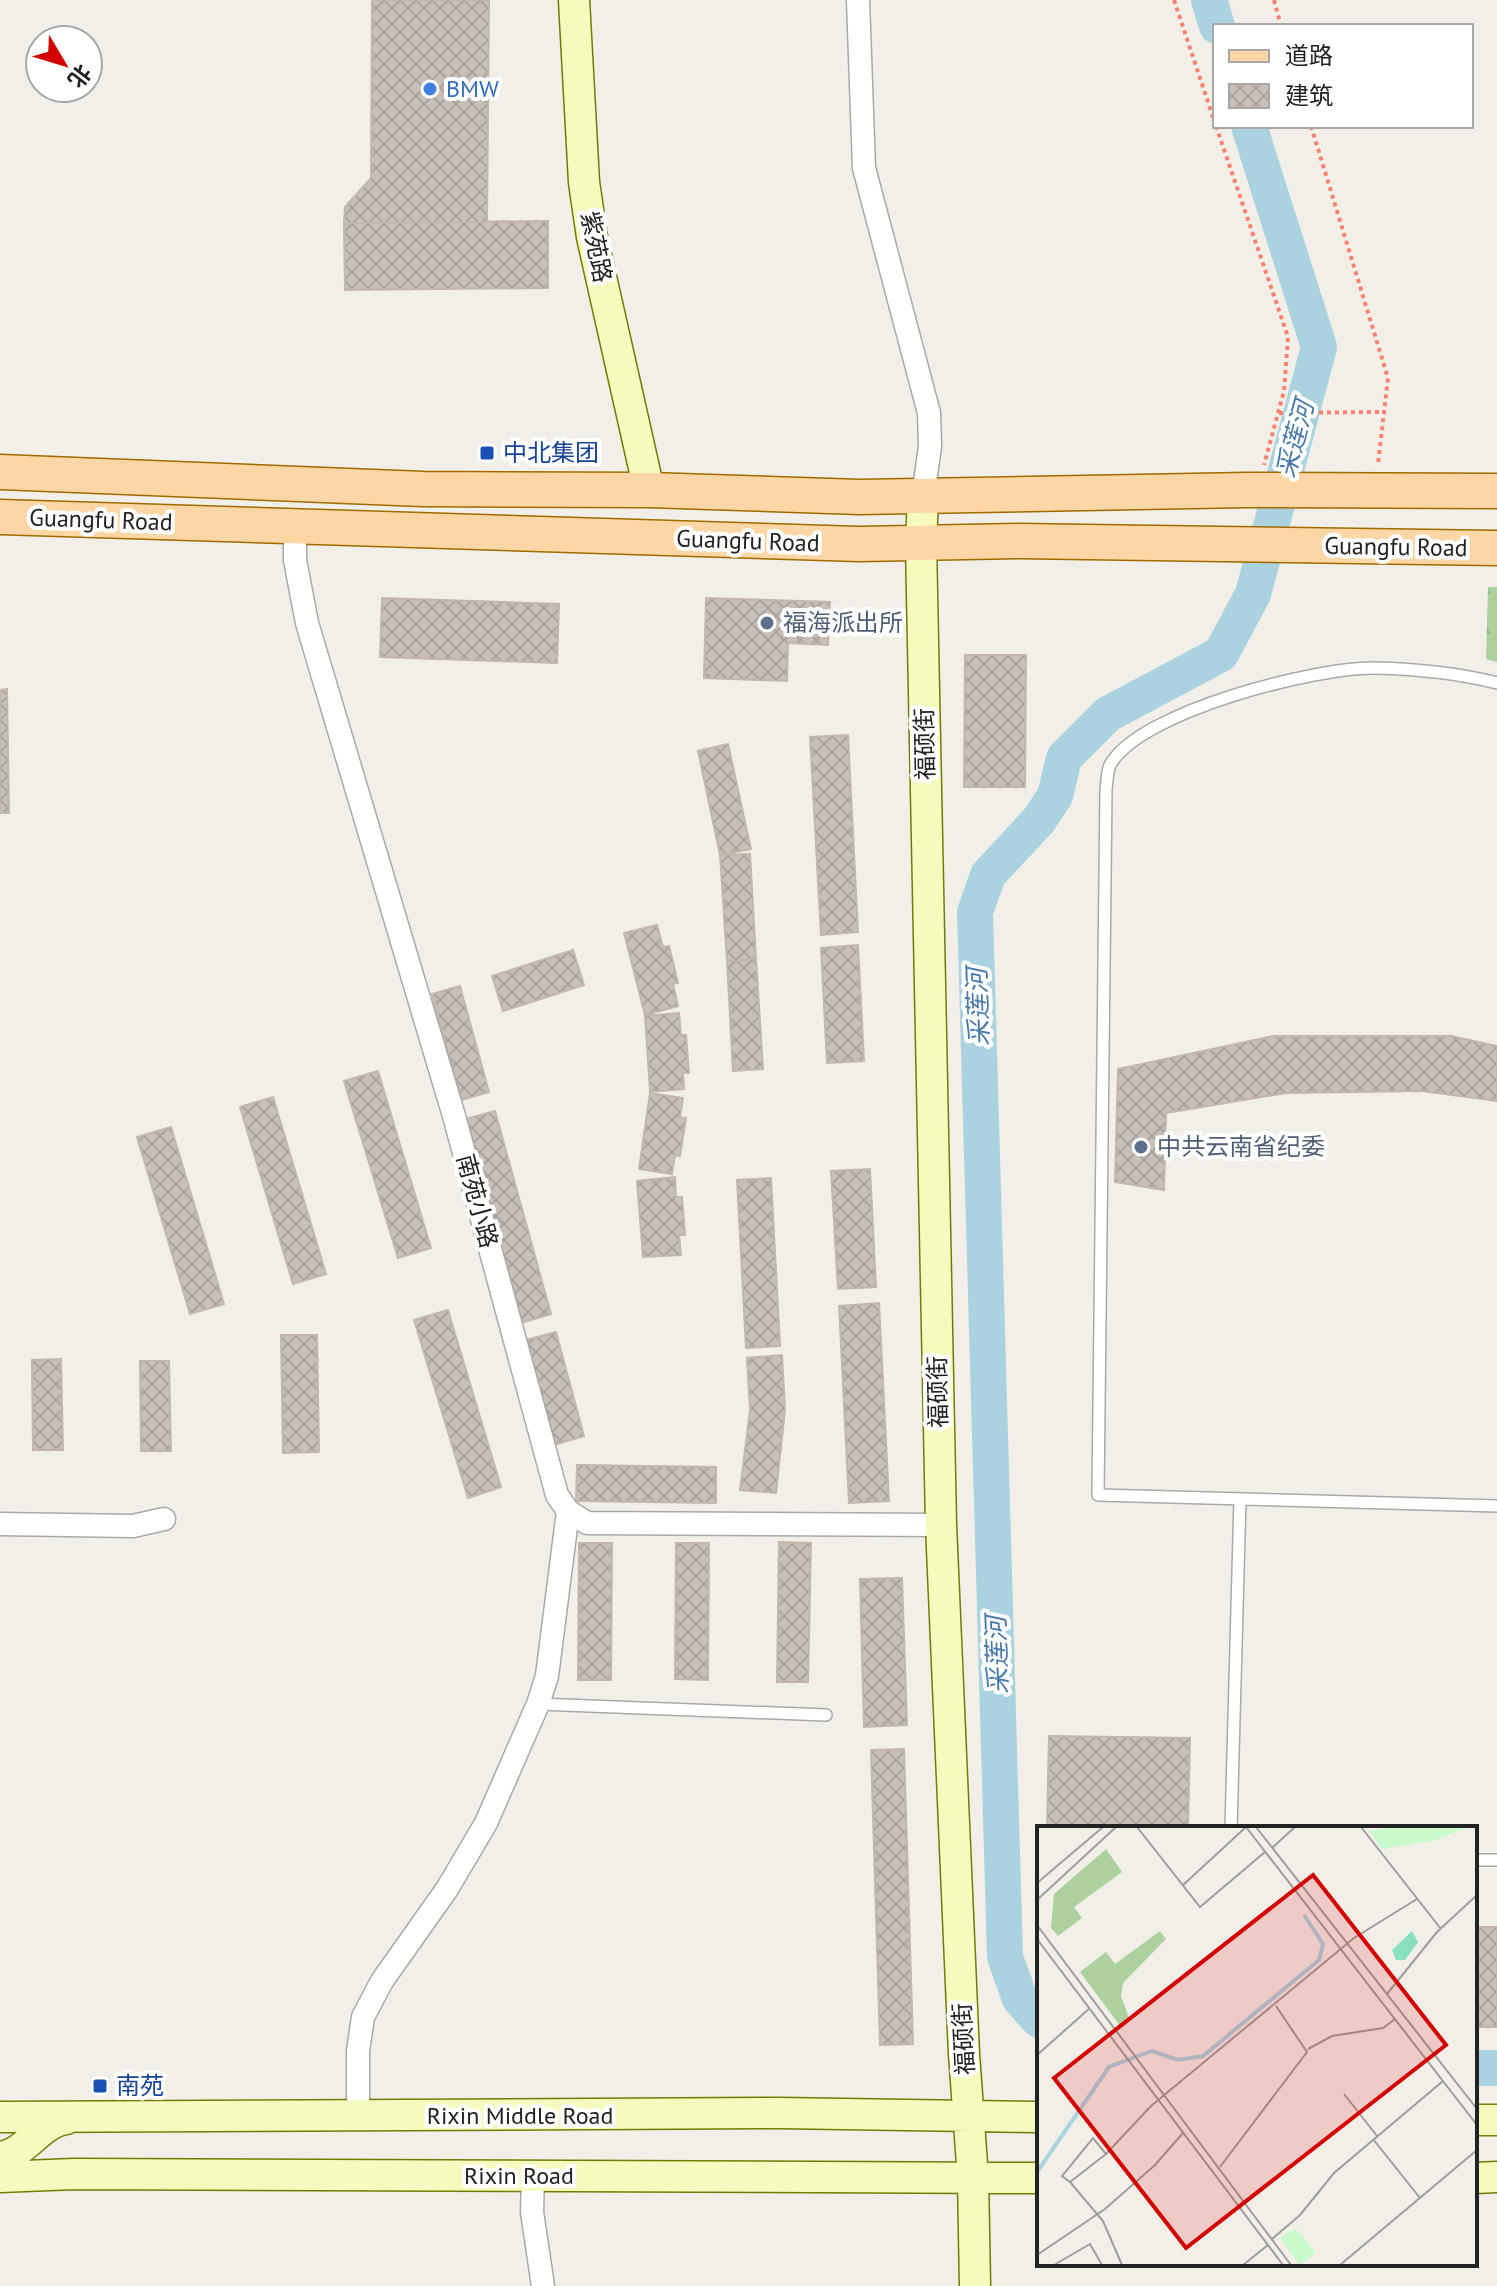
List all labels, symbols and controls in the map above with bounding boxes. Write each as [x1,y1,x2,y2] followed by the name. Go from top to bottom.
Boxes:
[24,24,104,104] north arrow
[1213,24,1473,128] legend
[1285,40,1333,71] text: 道路
[62,59,98,94] text: 北
[446,73,499,104] place label: BMW
[421,80,439,98] marker: BMW
[1285,80,1333,111] text: 建筑
[574,209,619,285] street label: 紫苑路
[1268,392,1322,481] water label: 采莲河
[503,437,599,468] place label: 中北集团
[478,444,496,462] marker: 中北集团
[29,502,173,537] street label: Guangfu Road
[676,523,820,558] street label: Guangfu Road
[1324,530,1468,563] street label: Guangfu Road
[783,607,903,638] place label: 福海派出所
[758,614,776,632] marker: 福海派出所
[908,708,941,780] street label: 福硕街
[959,962,995,1047] water label: 采莲河
[1157,1131,1325,1162] place label: 中共云南省纪委
[1132,1138,1150,1156] marker: 中共云南省纪委
[450,1150,505,1251] street label: 南苑小路
[921,1356,954,1428] street label: 福硕街
[978,1610,1014,1695] water label: 采莲河
[1037,1826,1477,2266] inset map
[946,2002,981,2076] street label: 福硕街
[116,2070,164,2101] place label: 南苑
[91,2077,109,2095] marker: 南苑
[427,2100,613,2131] street label: Rixin Middle Road
[464,2160,574,2191] street label: Rixin Road

